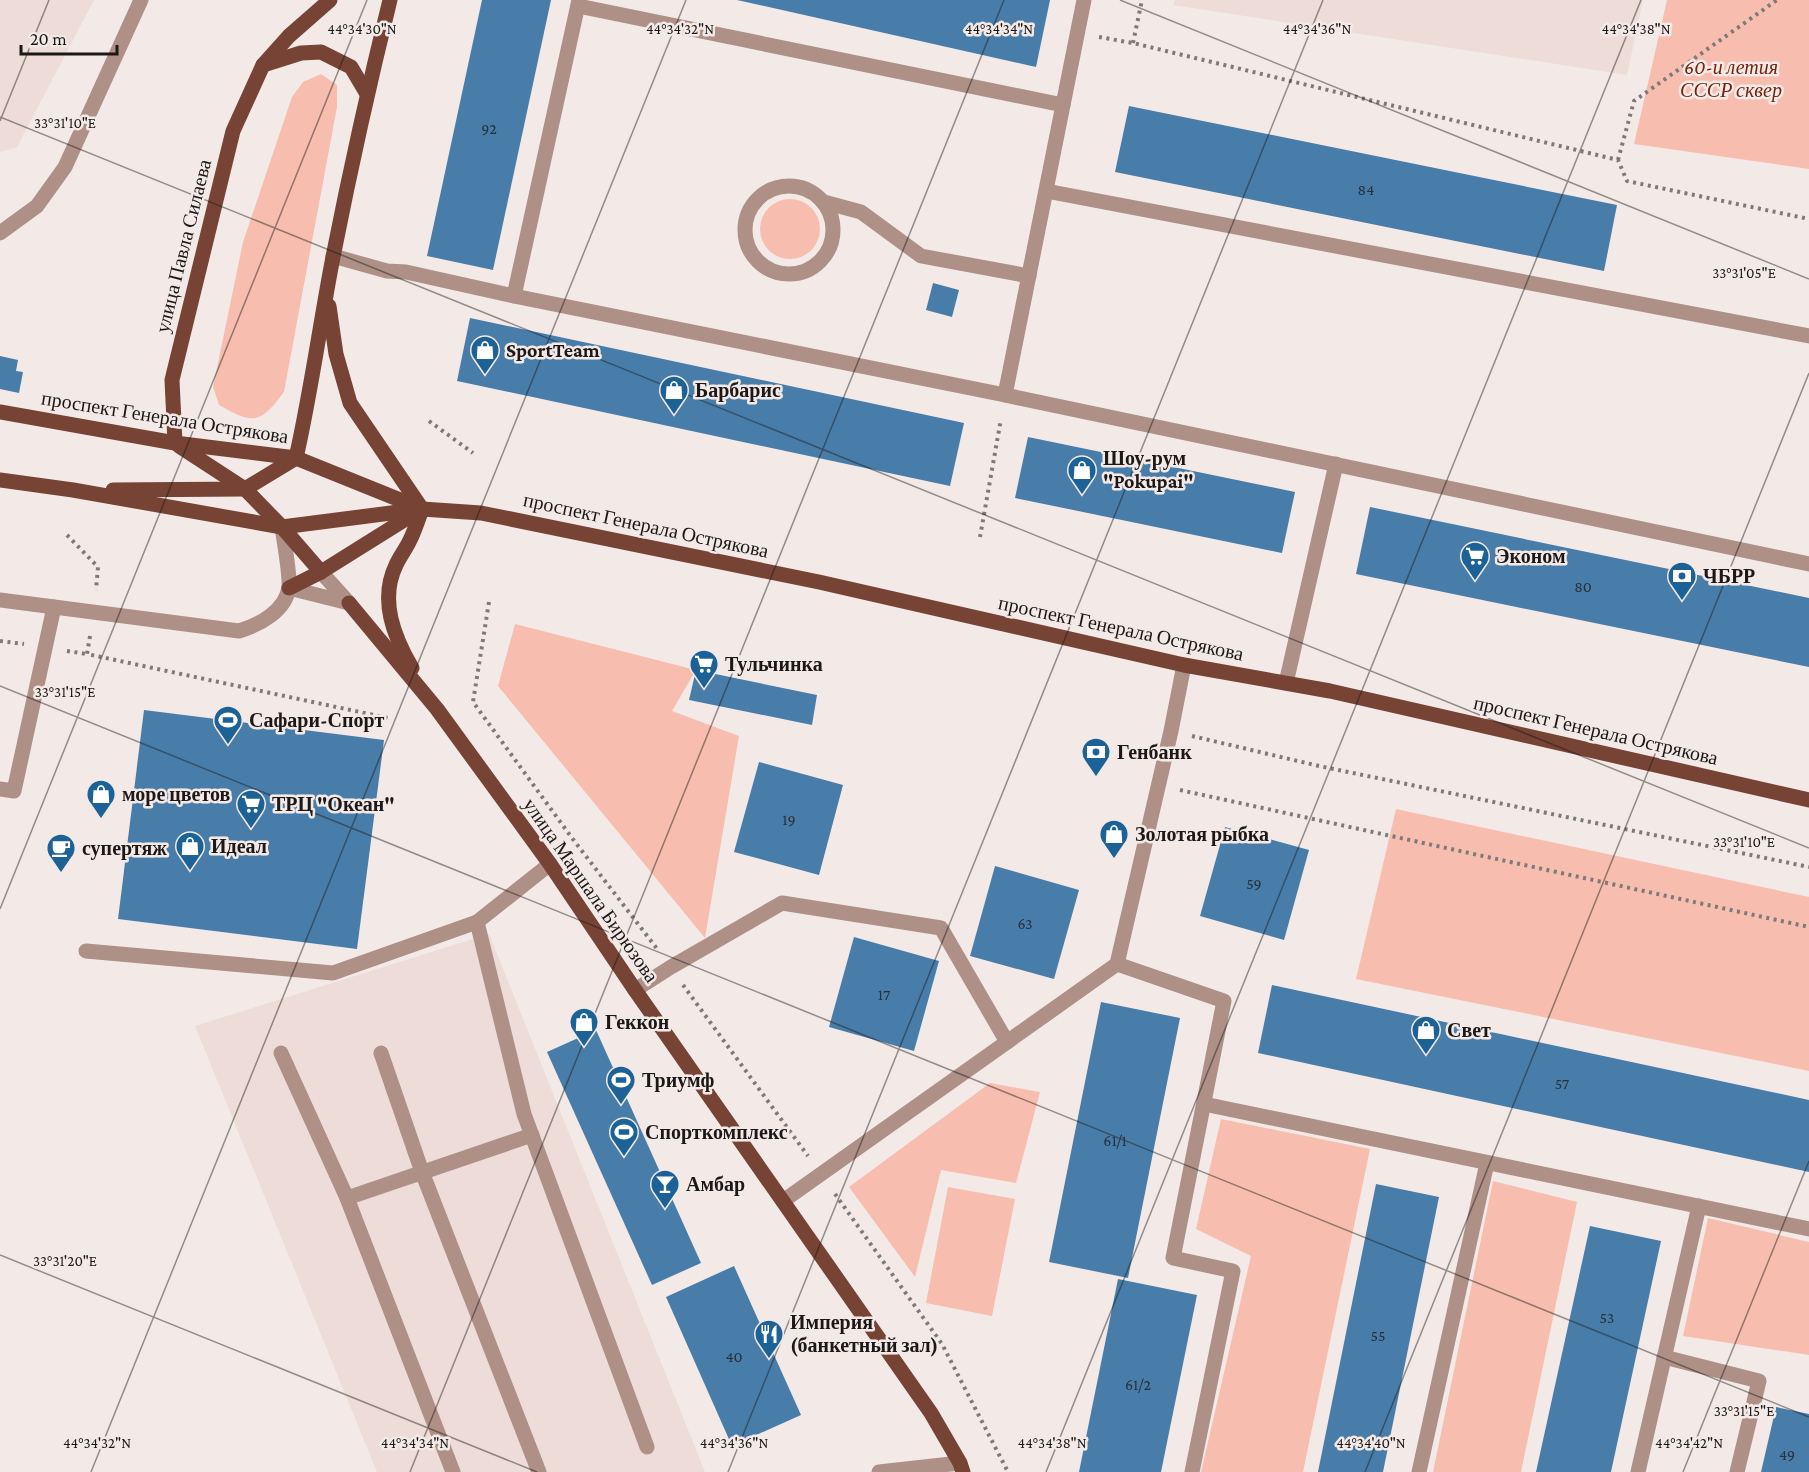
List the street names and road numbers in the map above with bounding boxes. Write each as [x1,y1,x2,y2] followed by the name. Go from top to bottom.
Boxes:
[151,157,216,335] street label: улица Павла Силаева
[40,387,290,448] street label: проспект Генерала Острякова
[521,488,771,563] street label: проспект Генерала Острякова
[996,591,1246,666] street label: проспект Генерала Острякова
[1471,691,1720,770] street label: проспект Генерала Острякова
[518,794,663,987] street label: улица Маршала Бирюзова

